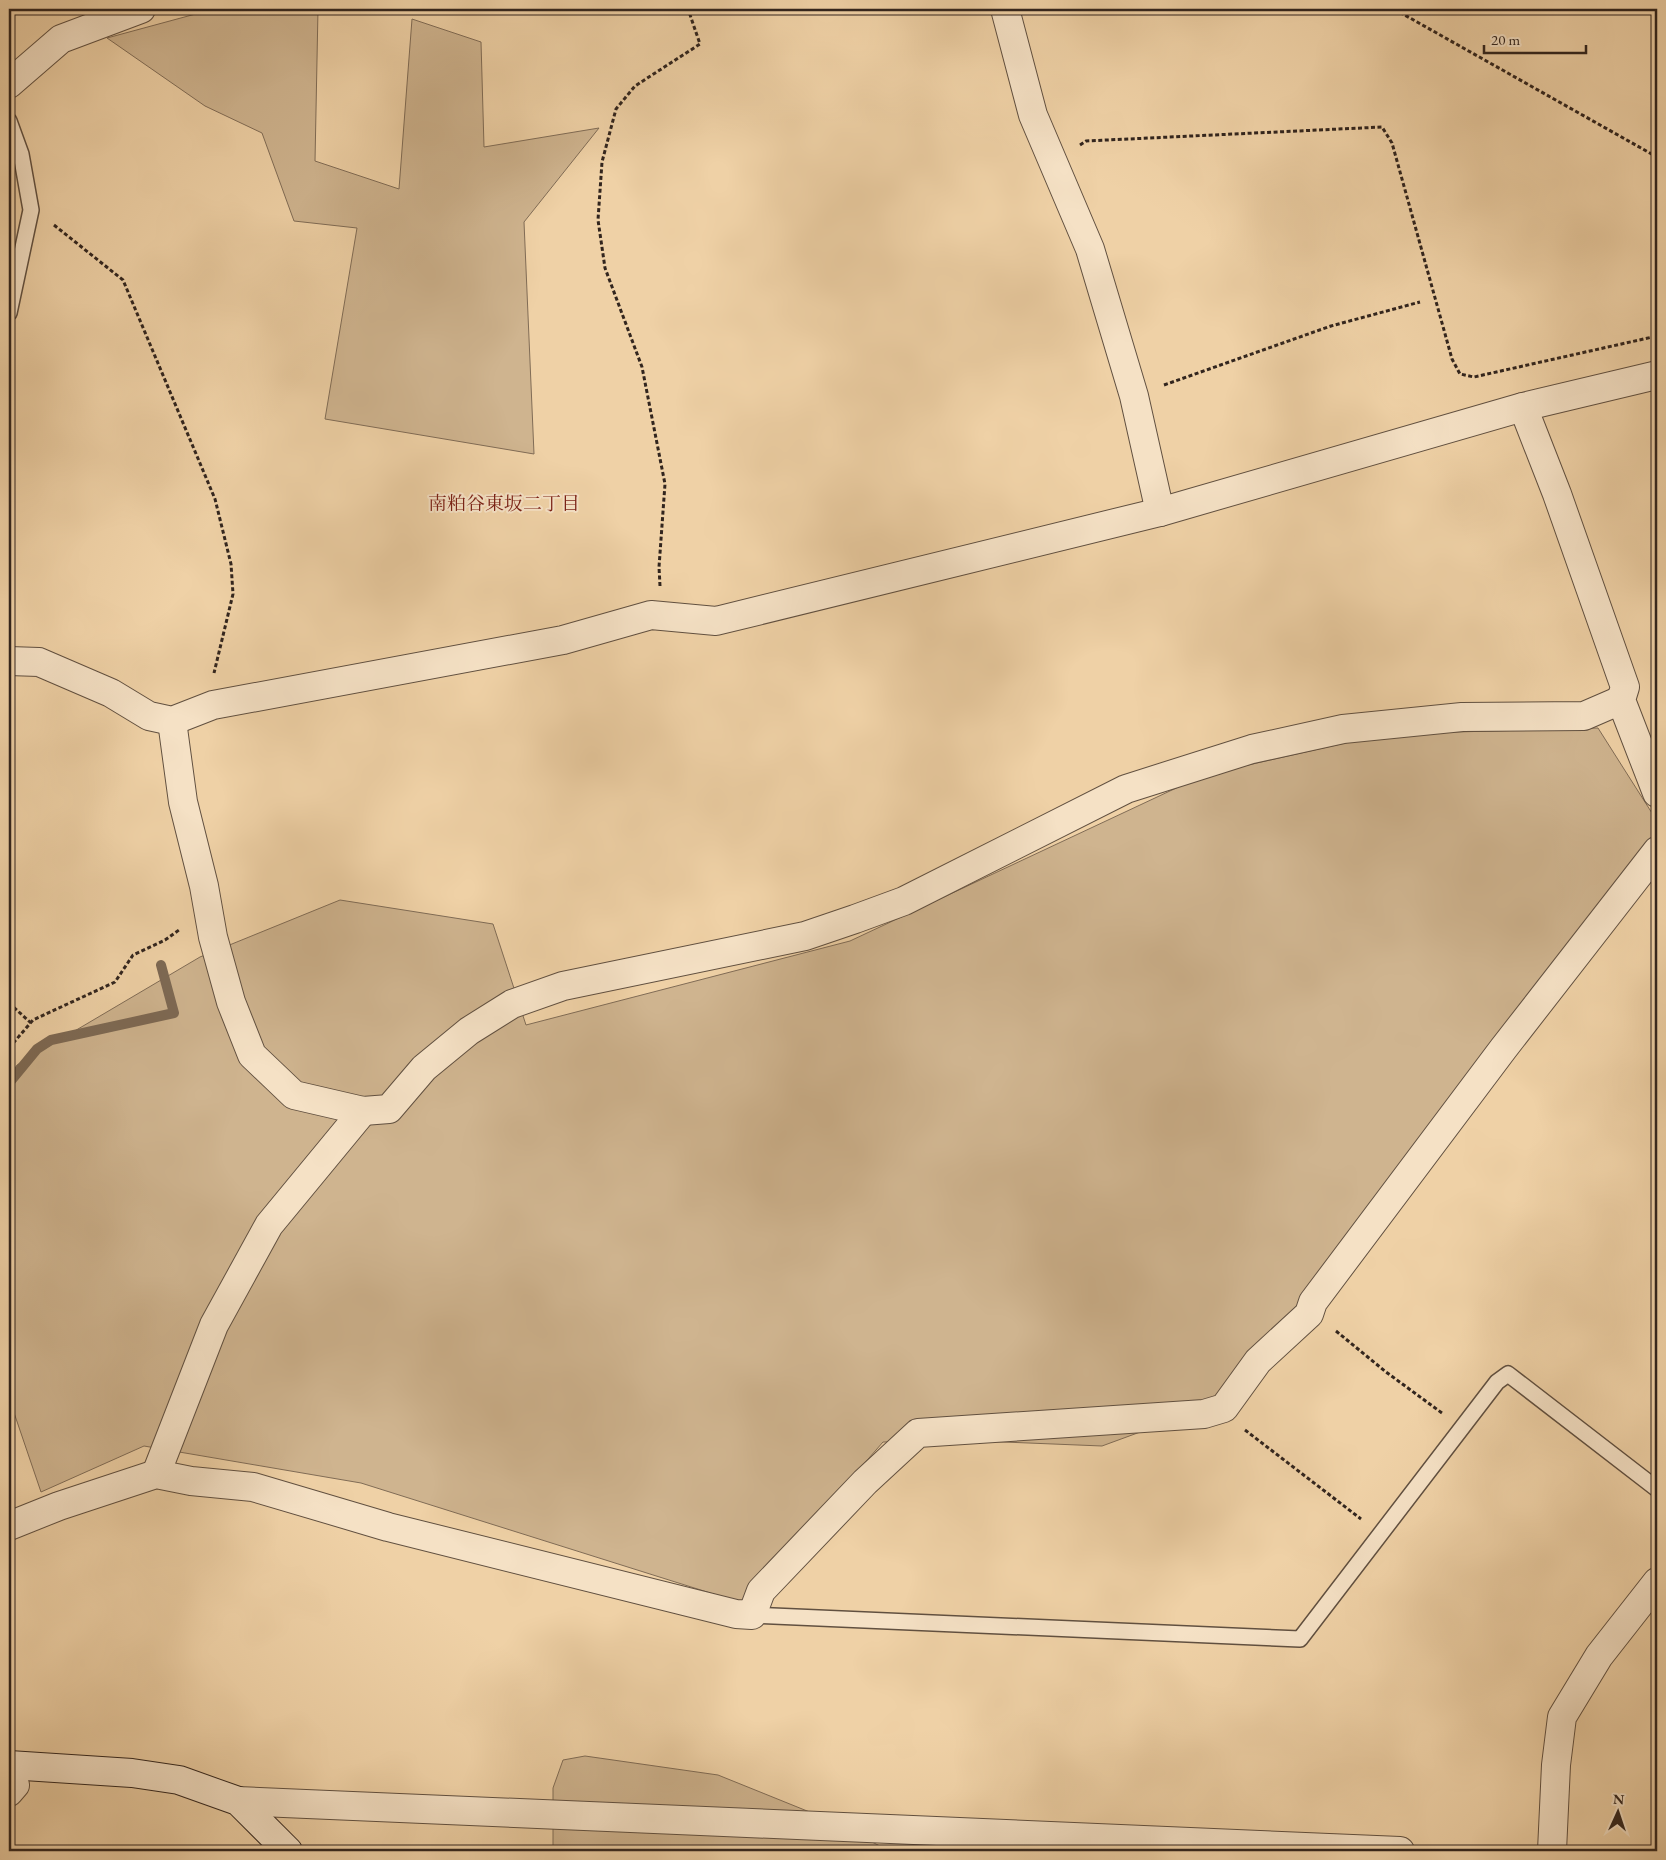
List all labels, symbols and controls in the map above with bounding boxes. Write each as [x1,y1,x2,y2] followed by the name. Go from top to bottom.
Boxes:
[1484,22,1586,54] scale bar
[1491,30,1520,49] text: 20 m
[428,491,580,516] district label: 南粕谷東坂二丁目
[1594,1788,1644,1838] north arrow
[1613,1790,1625,1808] text: N

